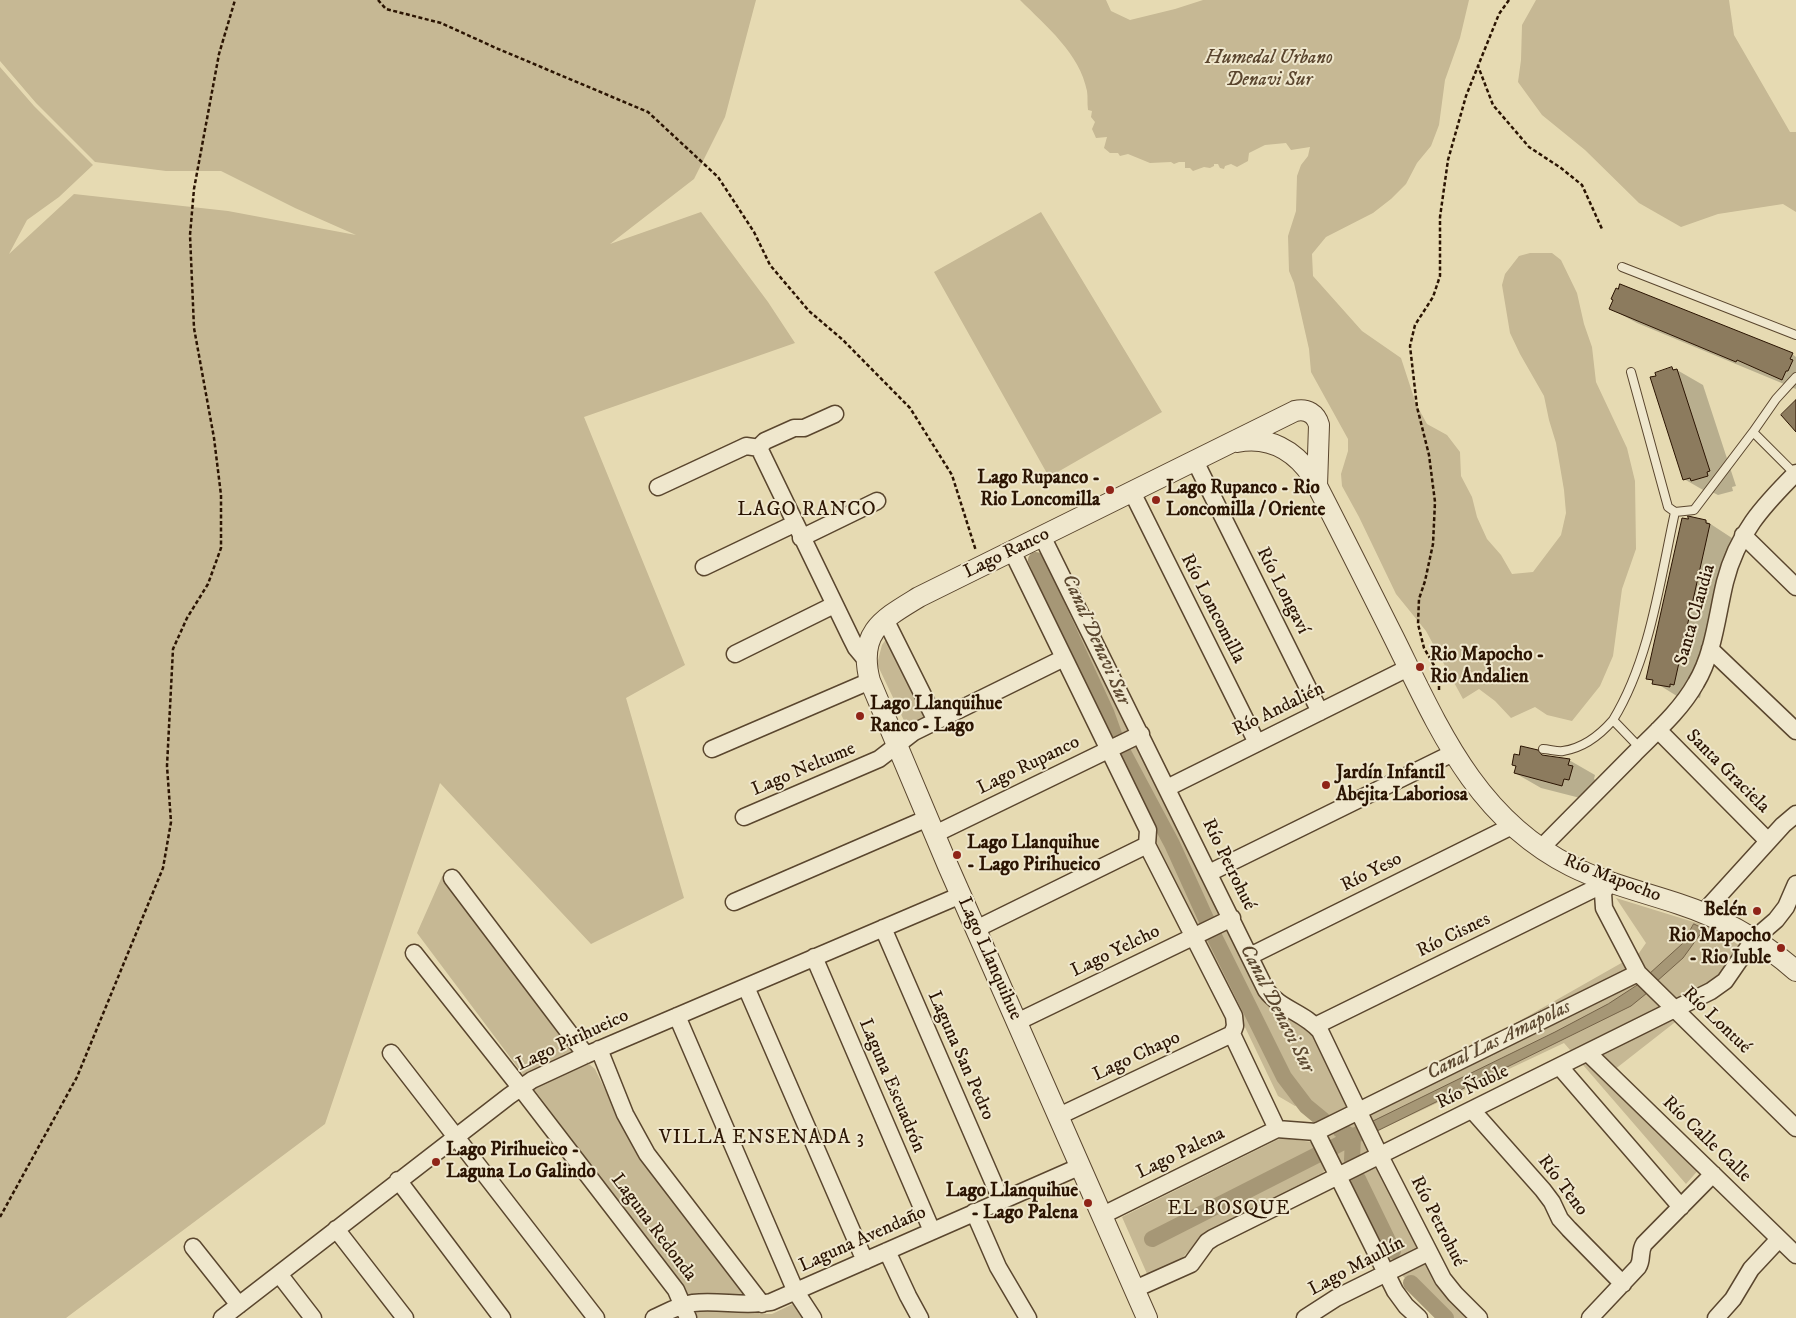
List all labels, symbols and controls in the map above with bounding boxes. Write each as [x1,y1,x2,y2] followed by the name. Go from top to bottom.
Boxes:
[1205,48,1333,92] park label: Humedal Urbano Denavi Sur
[977,468,1100,512] place label: Lago Rupanco - Rio Loncomilla
[1166,478,1325,522] place label: Lago Rupanco - Rio Loncomilla / Oriente
[1104,484,1116,496] marker: Lago Rupanco - Rio Loncomilla
[1150,494,1162,506] marker: Lago Rupanco - Rio Loncomilla / Oriente
[736,499,878,523] district label: LAGO RANCO
[961,524,1053,584] street label: Lago Ranco
[1250,544,1314,638] street label: Río Longaví
[1175,550,1249,668] street label: Río Loncomilla
[1671,562,1721,668] street label: Santa Claudia
[1055,571,1135,709] water label: Canal Denavi Sur
[1430,645,1544,689] place label: Rio Mapocho - Rio Andalien
[1414,661,1426,673] marker: Rio Mapocho - Rio Andalien
[1230,678,1328,742] street label: Río Andalién
[870,694,1002,738] place label: Lago Llanquihue Ranco - Lago
[854,710,866,722] marker: Lago Llanquihue Ranco - Lago
[1680,725,1774,819] street label: Santa Graciela
[974,731,1084,801] street label: Lago Rupanco
[749,738,859,802] street label: Lago Neltume
[1336,763,1468,807] place label: Jardín Infantil Abejita Laboriosa
[1320,779,1332,791] marker: Jardín Infantil Abejita Laboriosa
[1196,816,1260,914] street label: Río Petrohué
[967,833,1100,877] place label: Lago Llanquihue - Lago Pirihueico
[1338,848,1406,898] street label: Río Yeso
[951,849,963,861] marker: Lago Llanquihue - Lago Pirihueico
[1560,850,1664,908] street label: Río Mapocho
[952,894,1026,1024] street label: Lago Llanquihue
[1704,900,1747,922] place label: Belén
[1751,905,1763,917] marker: Belén
[1414,908,1494,964] street label: Río Cisnes
[1068,921,1164,983] street label: Lago Yelcho
[1669,926,1771,970] place label: Rio Mapocho - Rio Iuble
[1233,941,1319,1077] water label: Canal Denavi Sur
[1775,942,1787,954] marker: Rio Mapocho - Rio Iuble
[1677,983,1755,1059] street label: Río Lontué
[921,988,999,1124] street label: Laguna San Pedro
[1423,996,1575,1086] water label: Canal Las Amapolas
[513,1005,633,1077] street label: Lago Pirihueico
[853,1016,929,1156] street label: Laguna Escuadrón
[1090,1027,1184,1087] street label: Lago Chapo
[1433,1061,1513,1115] street label: Río Ñuble
[1657,1092,1755,1188] street label: Río Calle Calle
[1133,1123,1229,1185] street label: Lago Palena
[657,1127,867,1151] district label: VILLA ENSENADA 3
[446,1140,596,1184] place label: Lago Pirihueico - Laguna Lo Galindo
[1532,1151,1592,1221] street label: Río Teno
[430,1156,442,1168] marker: Lago Pirihueico - Laguna Lo Galindo
[605,1170,701,1286] street label: Laguna Redonda
[1404,1173,1470,1271] street label: Río Petrohué
[946,1181,1078,1225] place label: Lago Llanquihue - Lago Palena
[1082,1197,1094,1209] marker: Lago Llanquihue - Lago Palena
[1166,1198,1292,1222] district label: EL BOSQUE
[796,1202,930,1278] street label: Laguna Avendaño
[1305,1232,1409,1302] street label: Lago Maullín

